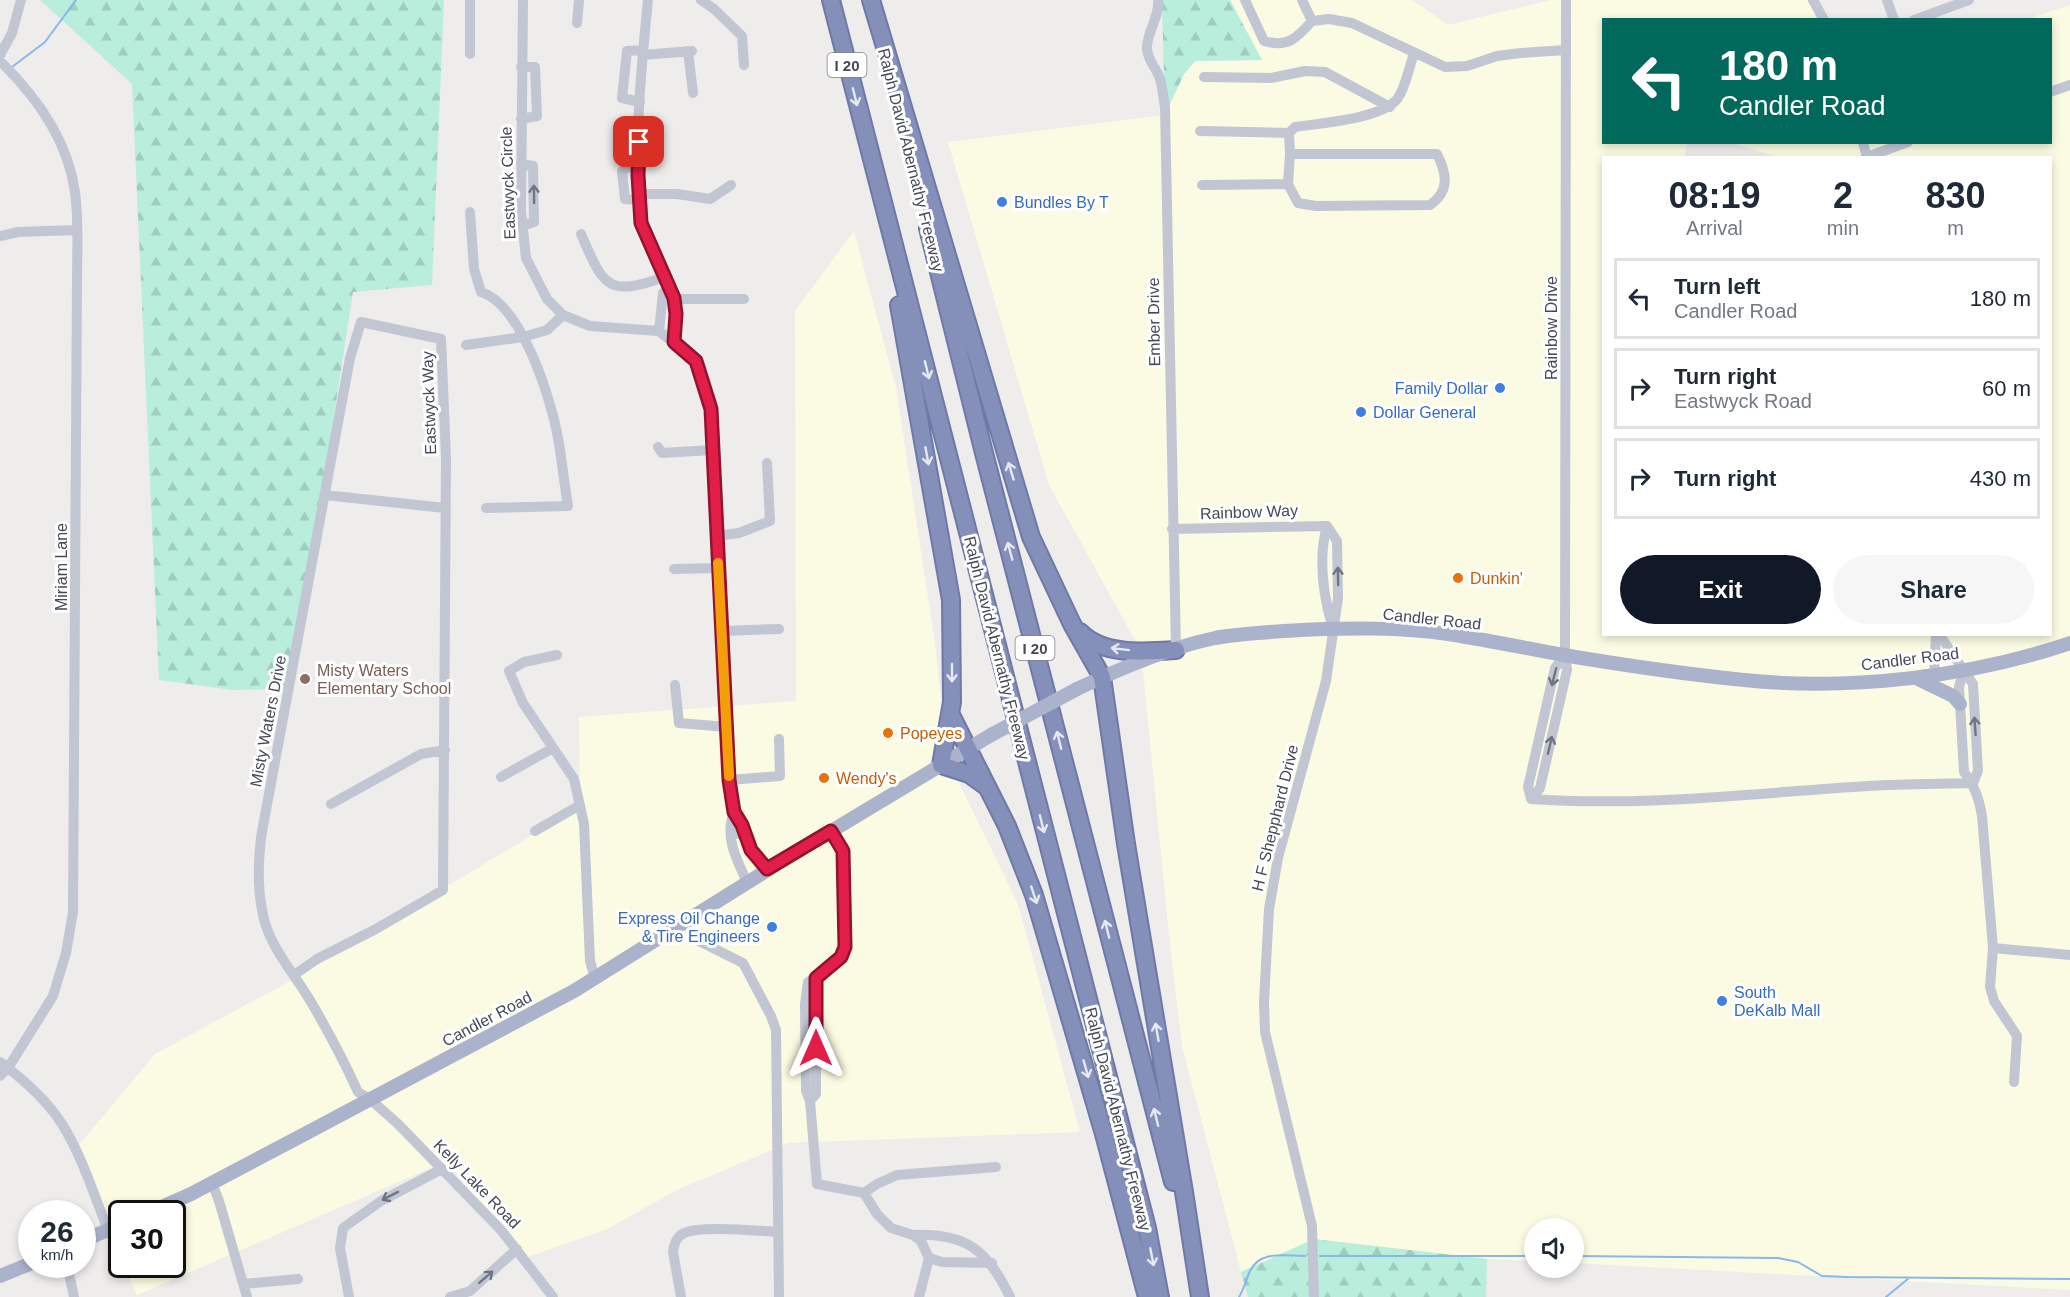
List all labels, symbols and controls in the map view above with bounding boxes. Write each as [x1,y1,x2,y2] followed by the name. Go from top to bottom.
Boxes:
[1620,42,1698,120] icon: left
[1719,42,1838,89] text: 180 m
[875,47,947,273] street label: Ralph David Abernathy Freeway
[828,53,866,77] road number: I 20
[850,88,862,107] one-way arrow
[1719,91,1886,121] text: Candler Road
[613,116,664,167] pin
[622,125,655,158] icon: arrive
[498,126,518,240] street label: Eastwyck Circle
[1668,175,1760,216] text: 08:19
[1833,175,1853,216] text: 2
[1925,175,1986,216] text: 830
[528,184,539,204] one-way arrow
[1014,194,1109,211] place label: Bundles By T
[995,195,1009,209] marker: Bundles By T
[1686,217,1743,239] text: Arrival
[1827,217,1859,239] text: min
[1947,217,1964,239] text: m
[1674,274,1760,299] text: Turn left
[1543,276,1560,380] street label: Rainbow Drive
[1145,277,1163,367] street label: Ember Drive
[1623,282,1656,315] icon: left
[1970,286,2031,311] text: 180 m
[1674,300,1797,322] text: Candler Road
[419,351,439,455] street label: Eastwyck Way
[921,360,933,379] one-way arrow
[1674,364,1776,389] text: Turn right
[1623,372,1656,405] icon: right
[1982,376,2031,401] text: 60 m
[1395,380,1489,397] place label: Family Dollar
[1493,381,1507,395] marker: Family Dollar
[1674,390,1812,412] text: Eastwyck Road
[1373,404,1476,421] place label: Dollar General
[1354,405,1368,419] marker: Dollar General
[921,446,932,466] one-way arrow
[1005,462,1016,481] one-way arrow
[1623,462,1656,495] icon: right
[1674,466,1776,491] text: Turn right
[1970,466,2031,491] text: 430 m
[1200,502,1298,522] street label: Rainbow Way
[53,523,70,611] street label: Miriam Lane
[961,535,1033,761] street label: Ralph David Abernathy Freeway
[1004,542,1015,561] one-way arrow
[1620,555,1821,624] button: Exit
[1833,555,2034,624] button: Share
[1332,567,1344,587] one-way arrow
[1470,570,1523,587] place label: Dunkin'
[1451,571,1465,585] marker: Dunkin'
[1382,605,1482,633] street label: Candler Road
[1016,636,1054,660] road number: I 20
[1110,643,1130,654] one-way arrow
[1860,645,1960,673] street label: Candler Road
[247,654,289,788] street label: Misty Waters Drive
[317,662,451,697] place label: Misty Waters Elementary School
[946,663,958,683] one-way arrow
[1547,667,1559,686] one-way arrow
[298,672,312,686] marker: Misty Waters Elementary School
[1970,716,1981,736] one-way arrow
[900,725,962,742] place label: Popeyes
[881,726,895,740] marker: Popeyes
[1052,731,1064,750] one-way arrow
[1545,736,1556,755] one-way arrow
[1249,743,1301,893] street label: H F Shepphard Drive
[836,770,897,787] place label: Wendy's
[817,771,831,785] marker: Wendy's
[1036,814,1048,833] one-way arrow
[1029,885,1040,904] one-way arrow
[618,910,760,945] place label: Express Oil Change & Tire Engineers
[1101,919,1113,938] one-way arrow
[765,920,779,934] marker: Express Oil Change & Tire Engineers
[1734,984,1820,1019] place label: South DeKalb Mall
[439,988,535,1050] street label: Candler Road
[1715,994,1729,1008] marker: South DeKalb Mall
[1082,1006,1154,1232] street label: Ralph David Abernathy Freeway
[784,1016,848,1080] position arrow
[1152,1023,1163,1042] one-way arrow
[1081,1060,1092,1079] one-way arrow
[1150,1108,1162,1127] one-way arrow
[430,1136,524,1232] street label: Kelly Lake Road
[382,1190,399,1202] one-way arrow
[108,1200,186,1278] speed limit sign: 30
[40,1215,74,1248] text: 26
[1524,1218,1584,1278] map controls
[1524,1218,1584,1278] button: sound
[41,1246,73,1263] text: km/h
[1147,1247,1158,1266] one-way arrow
[478,1270,493,1284] one-way arrow

